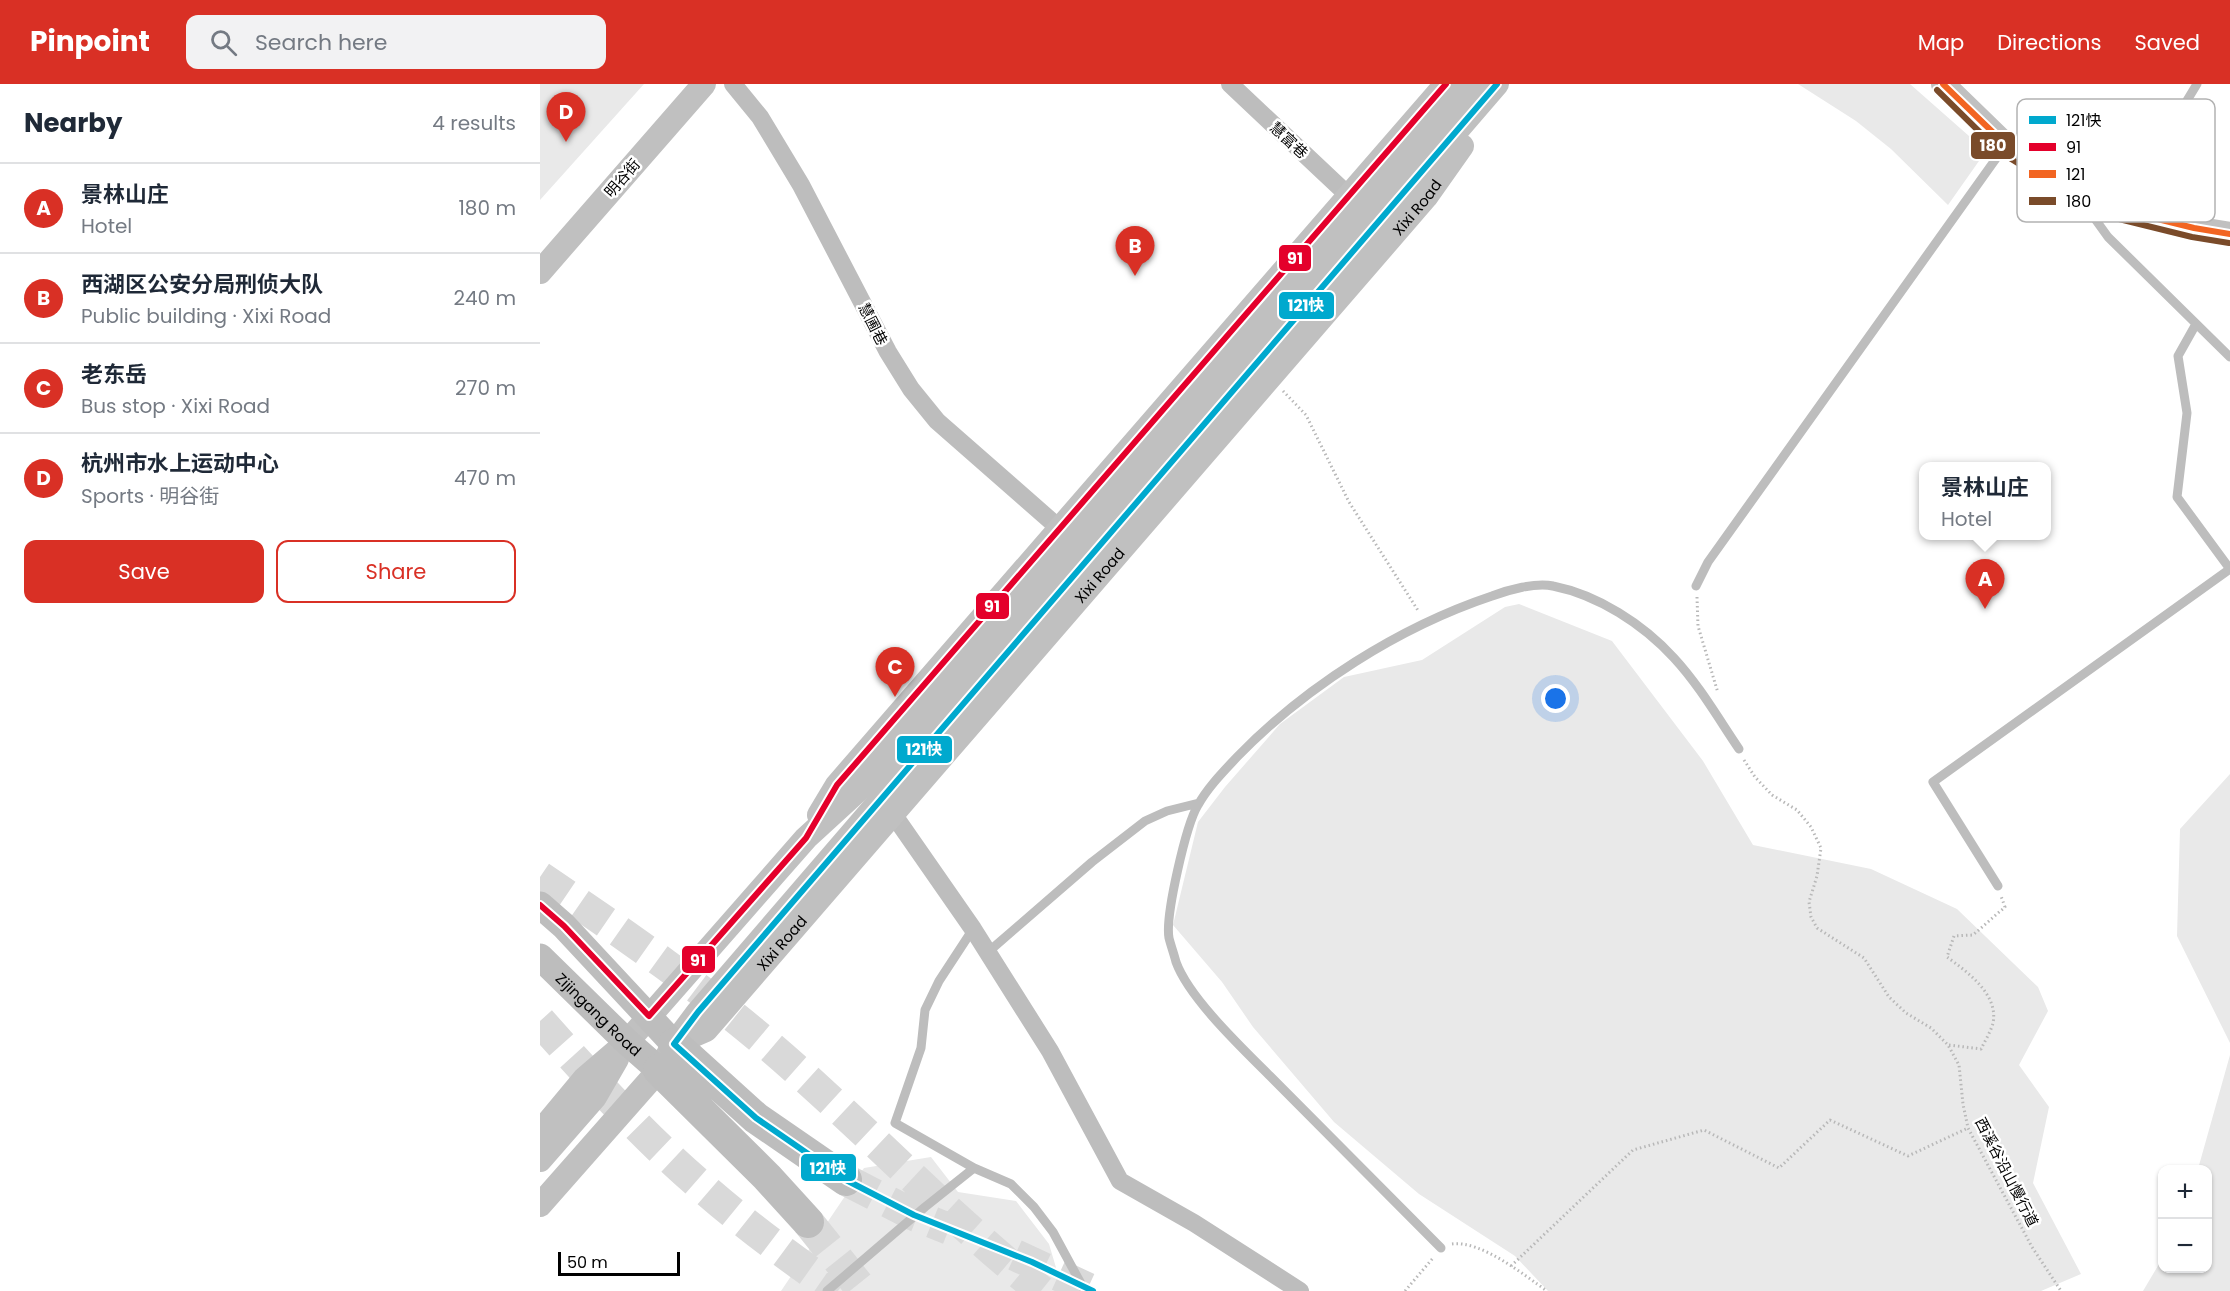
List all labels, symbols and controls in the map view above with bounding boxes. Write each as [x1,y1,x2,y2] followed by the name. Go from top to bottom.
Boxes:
[186,15,606,69] search box
[30,22,150,61] text: Pinpoint
[207,26,240,59] icon: search
[255,27,387,58] text: Search here
[1918,28,1964,57] text: Map
[1997,28,2101,57] text: Directions
[2134,28,2200,57] text: Saved
[546,92,586,142] pin: D
[2017,99,2215,222] legend
[24,105,122,141] text: Nearby
[432,109,516,137] text: 4 results
[2066,109,2101,132] text: 121快
[1265,117,1313,163] street label: 慧富巷
[1970,131,2016,160] line badge: 180
[1980,134,2006,157] text: 180
[2066,136,2081,159] text: 91
[599,154,645,202] street label: 明谷街
[2066,163,2085,186] text: 121
[1387,175,1446,240] street label: Xixi Road
[81,179,169,210] text: 景林山庄
[2066,190,2091,213] text: 180
[36,194,51,222] text: A
[458,194,516,222] text: 180 m
[81,212,132,240] text: Hotel
[1116,226,1154,276] pin: B
[1278,244,1312,272] line badge: 91
[1287,247,1303,270] text: 91
[81,269,323,300] text: 西湖区公安分局刑侦大队
[37,284,50,312] text: B
[453,284,516,312] text: 240 m
[1278,291,1335,320] line badge: 121快
[1287,294,1325,317] text: 121快
[853,299,893,349] street label: 慧圃巷
[81,302,331,330] text: Public building · Xixi Road
[81,359,147,390] text: 老东岳
[36,374,51,402] text: C
[455,374,516,402] text: 270 m
[81,392,270,420] text: Bus stop · Xixi Road
[81,448,279,479] text: 杭州市水上运动中心
[1919,462,2051,540] popup
[36,464,51,492] text: D
[454,464,516,492] text: 470 m
[1941,472,2029,503] text: 景林山庄
[81,482,219,510] text: Sports · 明谷街
[1941,505,1992,533] text: Hotel
[24,540,264,603] button: Save
[276,540,516,603] button: Share
[1069,543,1129,607] street label: Xixi Road
[1966,560,2004,609] pin: A
[975,592,1010,620] line badge: 91
[984,595,1000,618] text: 91
[876,648,914,697] pin: C
[1541,684,1570,713] your location
[896,735,953,764] line badge: 121快
[905,738,943,761] text: 121快
[752,911,811,975] street label: Xixi Road
[681,945,716,974] line badge: 91
[690,949,706,972] text: 91
[551,968,646,1061] street label: Zijingang Road
[1970,1114,2044,1230] street label: 西溪谷沿山慢行道
[800,1153,857,1182] line badge: 121快
[809,1157,847,1180] text: 121快
[2158,1165,2212,1273] map controls
[2158,1165,2212,1219] button: +
[2158,1219,2212,1273] button: −
[558,1249,680,1276] scale bar
[567,1251,608,1274] text: 50 m

